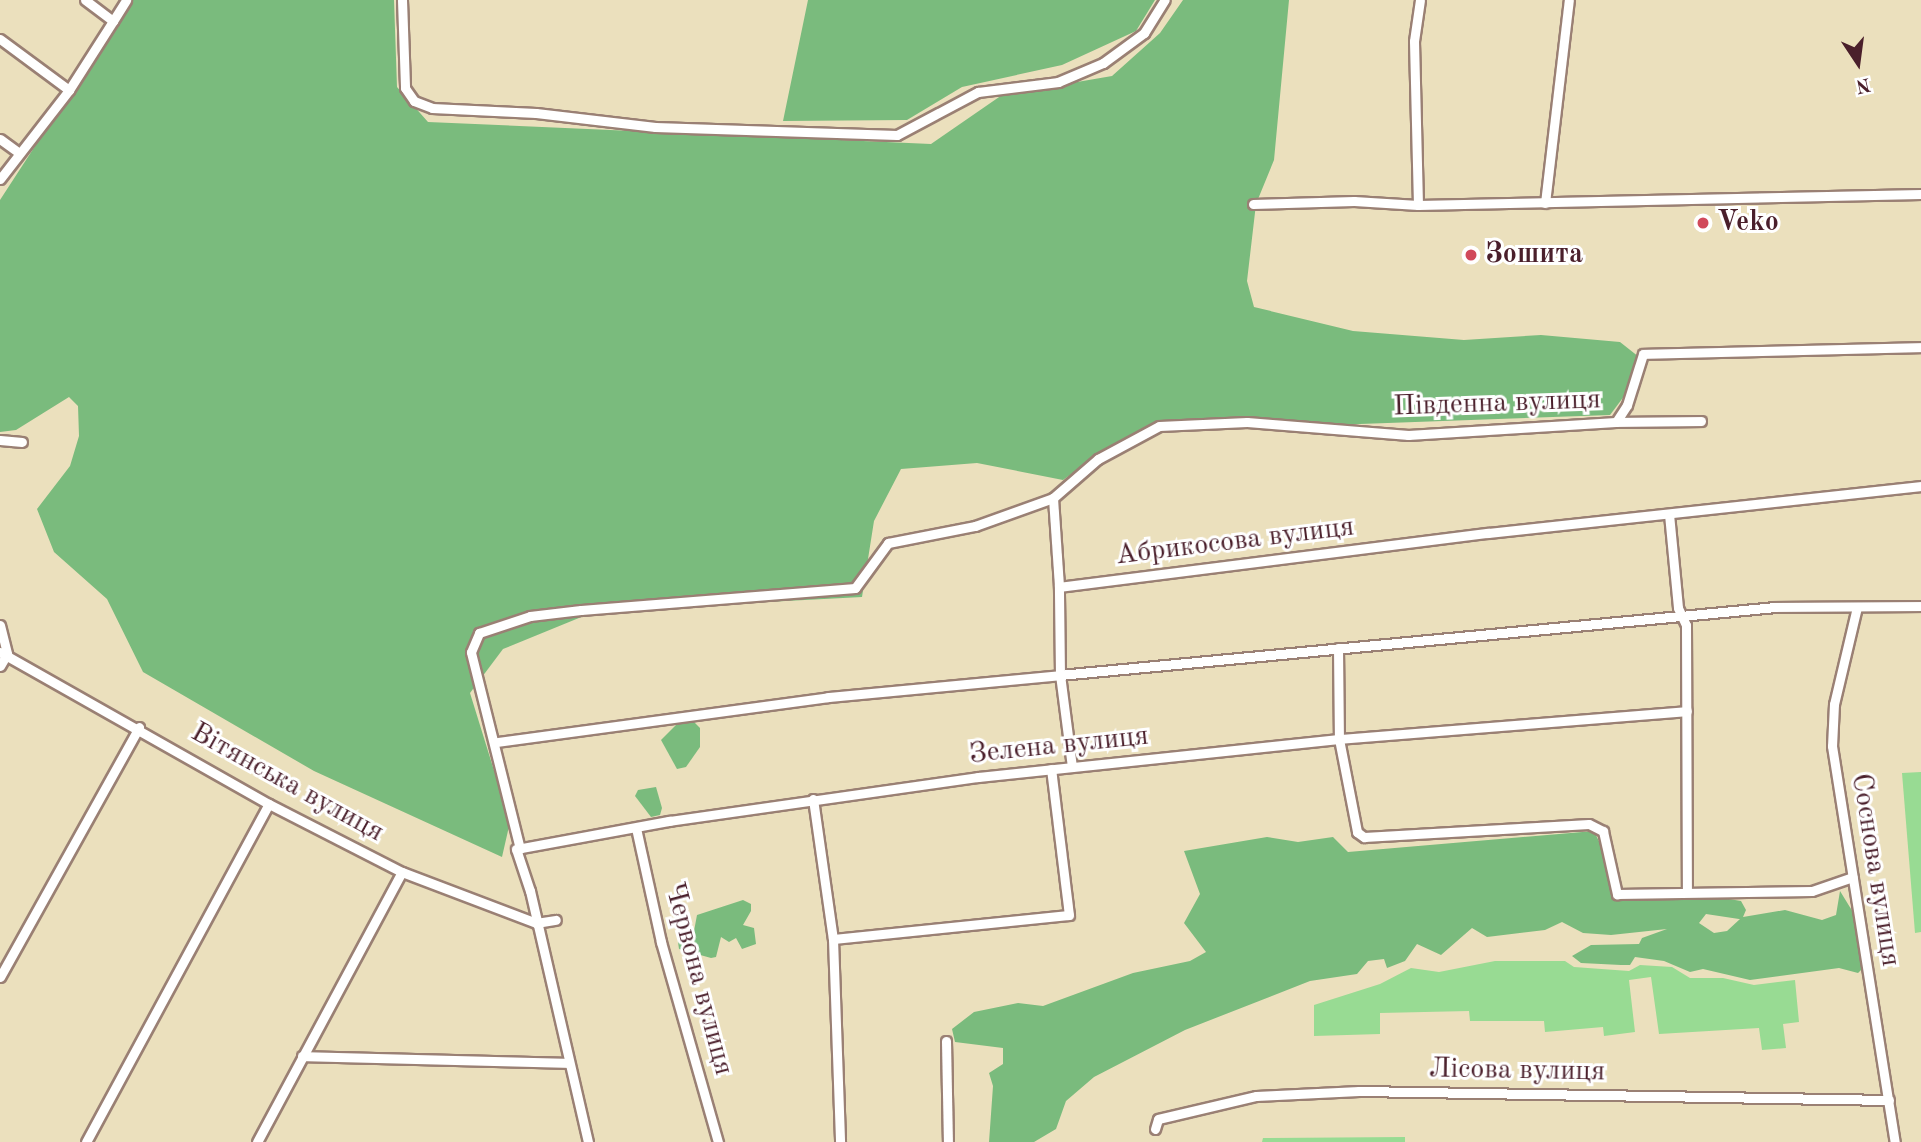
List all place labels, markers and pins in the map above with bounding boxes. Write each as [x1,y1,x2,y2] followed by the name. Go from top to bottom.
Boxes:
[1717,206,1779,240] place label: Veko
[1695,215,1711,231] marker: Veko
[1485,238,1583,272] place label: Зошита
[1463,247,1479,263] marker: Зошита

